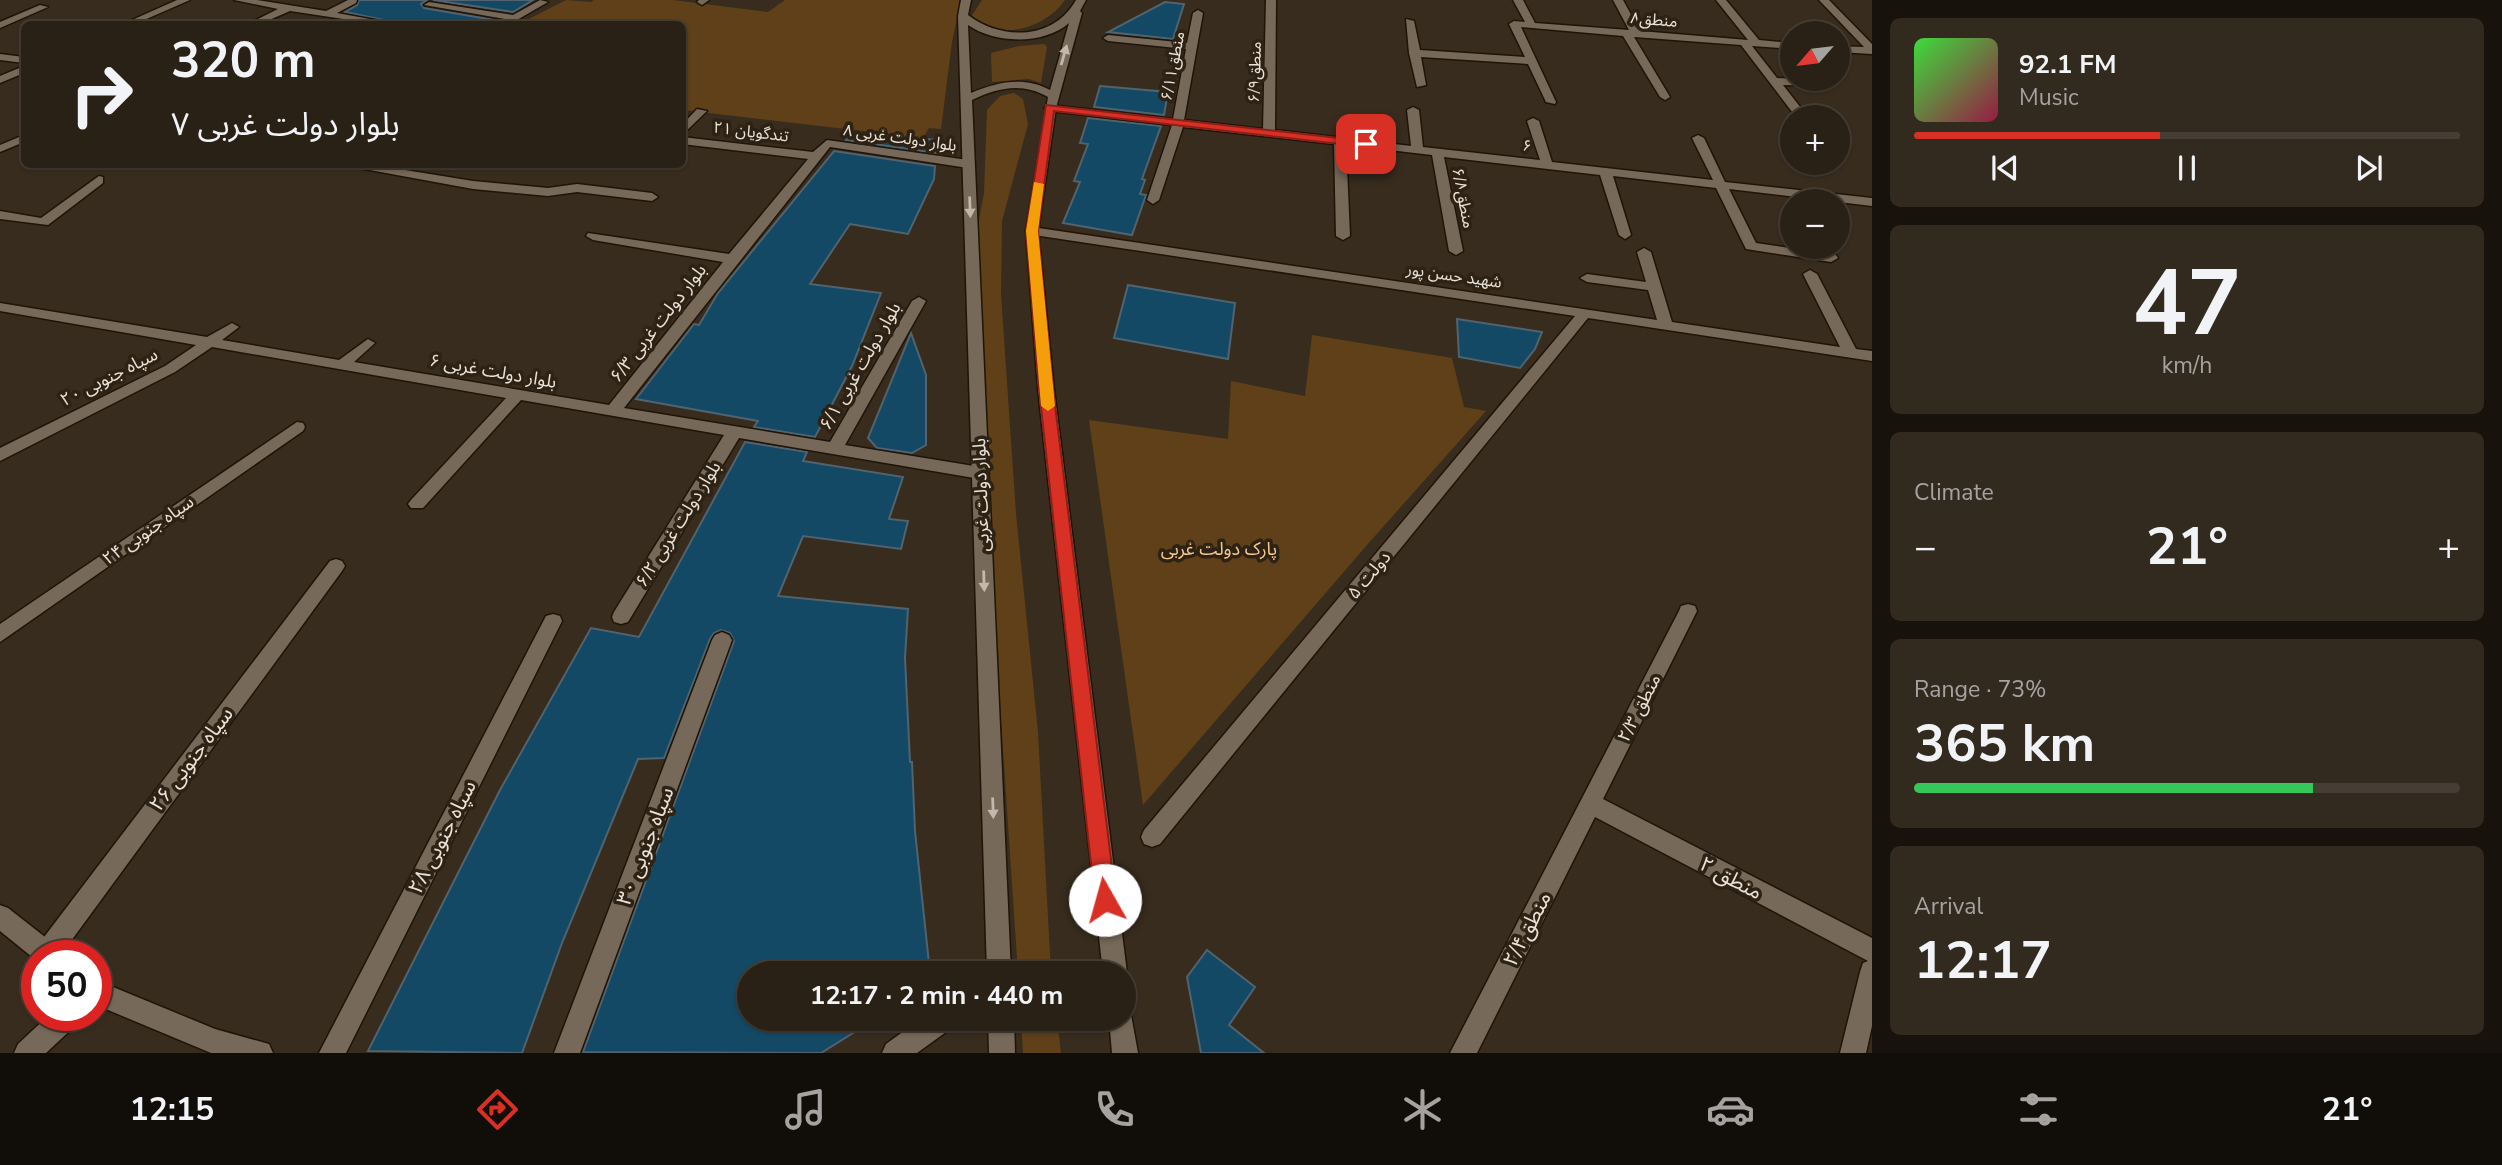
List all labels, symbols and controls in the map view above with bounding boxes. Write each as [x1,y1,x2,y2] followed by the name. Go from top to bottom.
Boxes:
[1629,7,1679,33] street label: منطق۸
[1780,21,1850,91] north arrow
[1780,21,1850,259] map controls
[171,27,315,94] text: 320 m
[1156,29,1190,103] street label: منطق۶/۱۱
[1243,41,1267,103] street label: منطق۶/۹
[1060,44,1070,65] one-way arrow
[2019,47,2116,82] text: 92.1 FM
[56,49,147,140] icon: right
[2019,82,2079,113] text: Music
[171,103,400,146] text: بلوار دولت غربی ۷
[1780,105,1850,175] button: +
[1336,114,1396,174] pin
[712,116,790,148] street label: ۲۱ تندگویان
[842,119,958,157] street label: بلوار دولت غربی ۸
[1347,125,1385,163] icon: arrive
[1521,135,1533,157] street label: ۶
[1986,149,2024,187] icon: previous
[2168,149,2206,187] icon: pause
[2350,149,2388,187] icon: next
[1446,166,1480,230] street label: منطق۶/۸
[1780,189,1850,259] button: −
[964,196,975,218] one-way arrow
[2132,242,2242,366] text: 47
[1404,258,1503,294] street label: شهید حسن پور
[604,259,712,387] street label: بلوار دولت غربی ۶/۳
[814,298,906,434] street label: بلوار دولت غربی ۶/۱
[56,342,162,412] street label: ۲۰ سپاه جنوبی
[428,348,558,394] street label: بلوار دولت غربی ۶
[2162,350,2212,381] text: km/h
[967,438,995,552] street label: بلوار دولت غربی
[630,457,726,591] street label: بلوار دولت غربی ۶/۲
[1914,477,1994,508] text: Climate
[97,490,199,570] street label: ۲۴ سپاه جنوبی
[2146,511,2228,582] text: 21°
[1914,522,1937,573] text: −
[2437,522,2460,573] text: +
[1161,537,1277,561] park label: پارک دولت غربی
[1342,546,1396,604] street label: ۵ دولت
[979,570,990,592] one-way arrow
[1612,670,1666,746] street label: منطق ۲/۳
[1914,674,2046,705] text: Range · 73%
[142,701,240,817] street label: ۲۶ سپاه جنوبی
[1914,708,2095,779] text: 365 km
[401,775,483,899] street label: ۲۸ سپاه جنوبی
[610,783,680,909] street label: ۳۰ سپاه جنوبی
[987,798,999,820] one-way arrow
[1695,850,1767,906] street label: منطق ۲
[1068,863,1142,937] position arrow
[1496,887,1558,971] street label: منطق۲/۴
[1914,891,1983,922] text: Arrival
[1914,925,2052,996] text: 12:17
[21,940,112,1031] speed limit sign: 50
[810,978,1063,1013] text: 12:17 · 2 min · 440 m
[473,1085,522,1134] icon: directions
[781,1085,830,1134] icon: music
[1090,1085,1139,1134] icon: phone
[1398,1085,1447,1134] icon: climate
[1706,1085,1755,1134] icon: car
[2014,1085,2063,1134] icon: filters
[130,1088,214,1131] text: 12:15
[2322,1088,2372,1131] text: 21°

